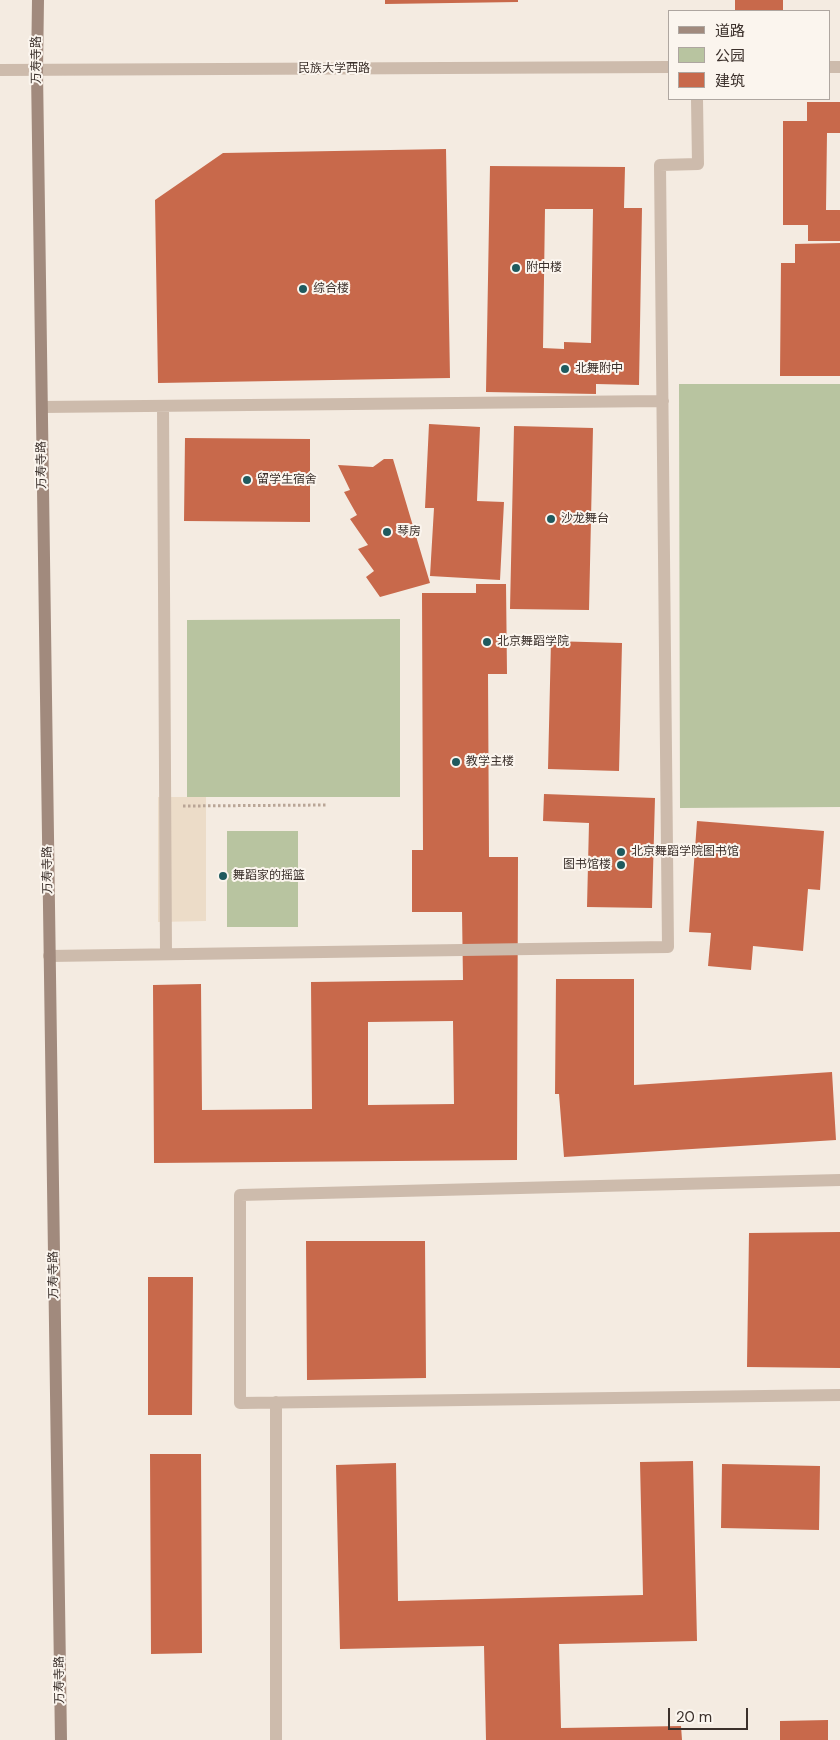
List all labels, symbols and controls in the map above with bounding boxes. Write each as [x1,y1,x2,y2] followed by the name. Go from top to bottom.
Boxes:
[668,10,830,100] legend
[715,21,745,41] text: 道路
[30,36,44,84] street label: 万寿寺路
[715,46,745,66] text: 公园
[298,62,370,76] street label: 民族大学西路
[715,71,745,91] text: 建筑
[526,261,562,275] place label: 附中楼
[510,262,522,274] marker: 附中楼
[313,282,349,296] place label: 综合楼
[297,283,309,295] marker: 综合楼
[575,362,623,376] place label: 北舞附中
[559,363,571,375] marker: 北舞附中
[34,441,50,489] street label: 万寿寺路
[257,473,317,487] place label: 留学生宿舍
[241,474,253,486] marker: 留学生宿舍
[561,512,609,526] place label: 沙龙舞台
[545,513,557,525] marker: 沙龙舞台
[397,525,421,539] place label: 琴房
[381,526,393,538] marker: 琴房
[497,635,569,649] place label: 北京舞蹈学院
[481,636,493,648] marker: 北京舞蹈学院
[466,755,514,769] place label: 教学主楼
[450,756,462,768] marker: 教学主楼
[631,845,739,859] place label: 北京舞蹈学院图书馆
[40,846,56,894] street label: 万寿寺路
[615,846,627,858] marker: 北京舞蹈学院图书馆
[563,858,611,872] place label: 图书馆楼
[615,859,627,871] marker: 图书馆楼
[233,869,305,883] place label: 舞蹈家的摇篮
[217,870,229,882] marker: 舞蹈家的摇篮
[46,1251,62,1299] street label: 万寿寺路
[52,1656,68,1704] street label: 万寿寺路
[670,1698,750,1730] scale bar
[676,1707,712,1727] text: 20 m

